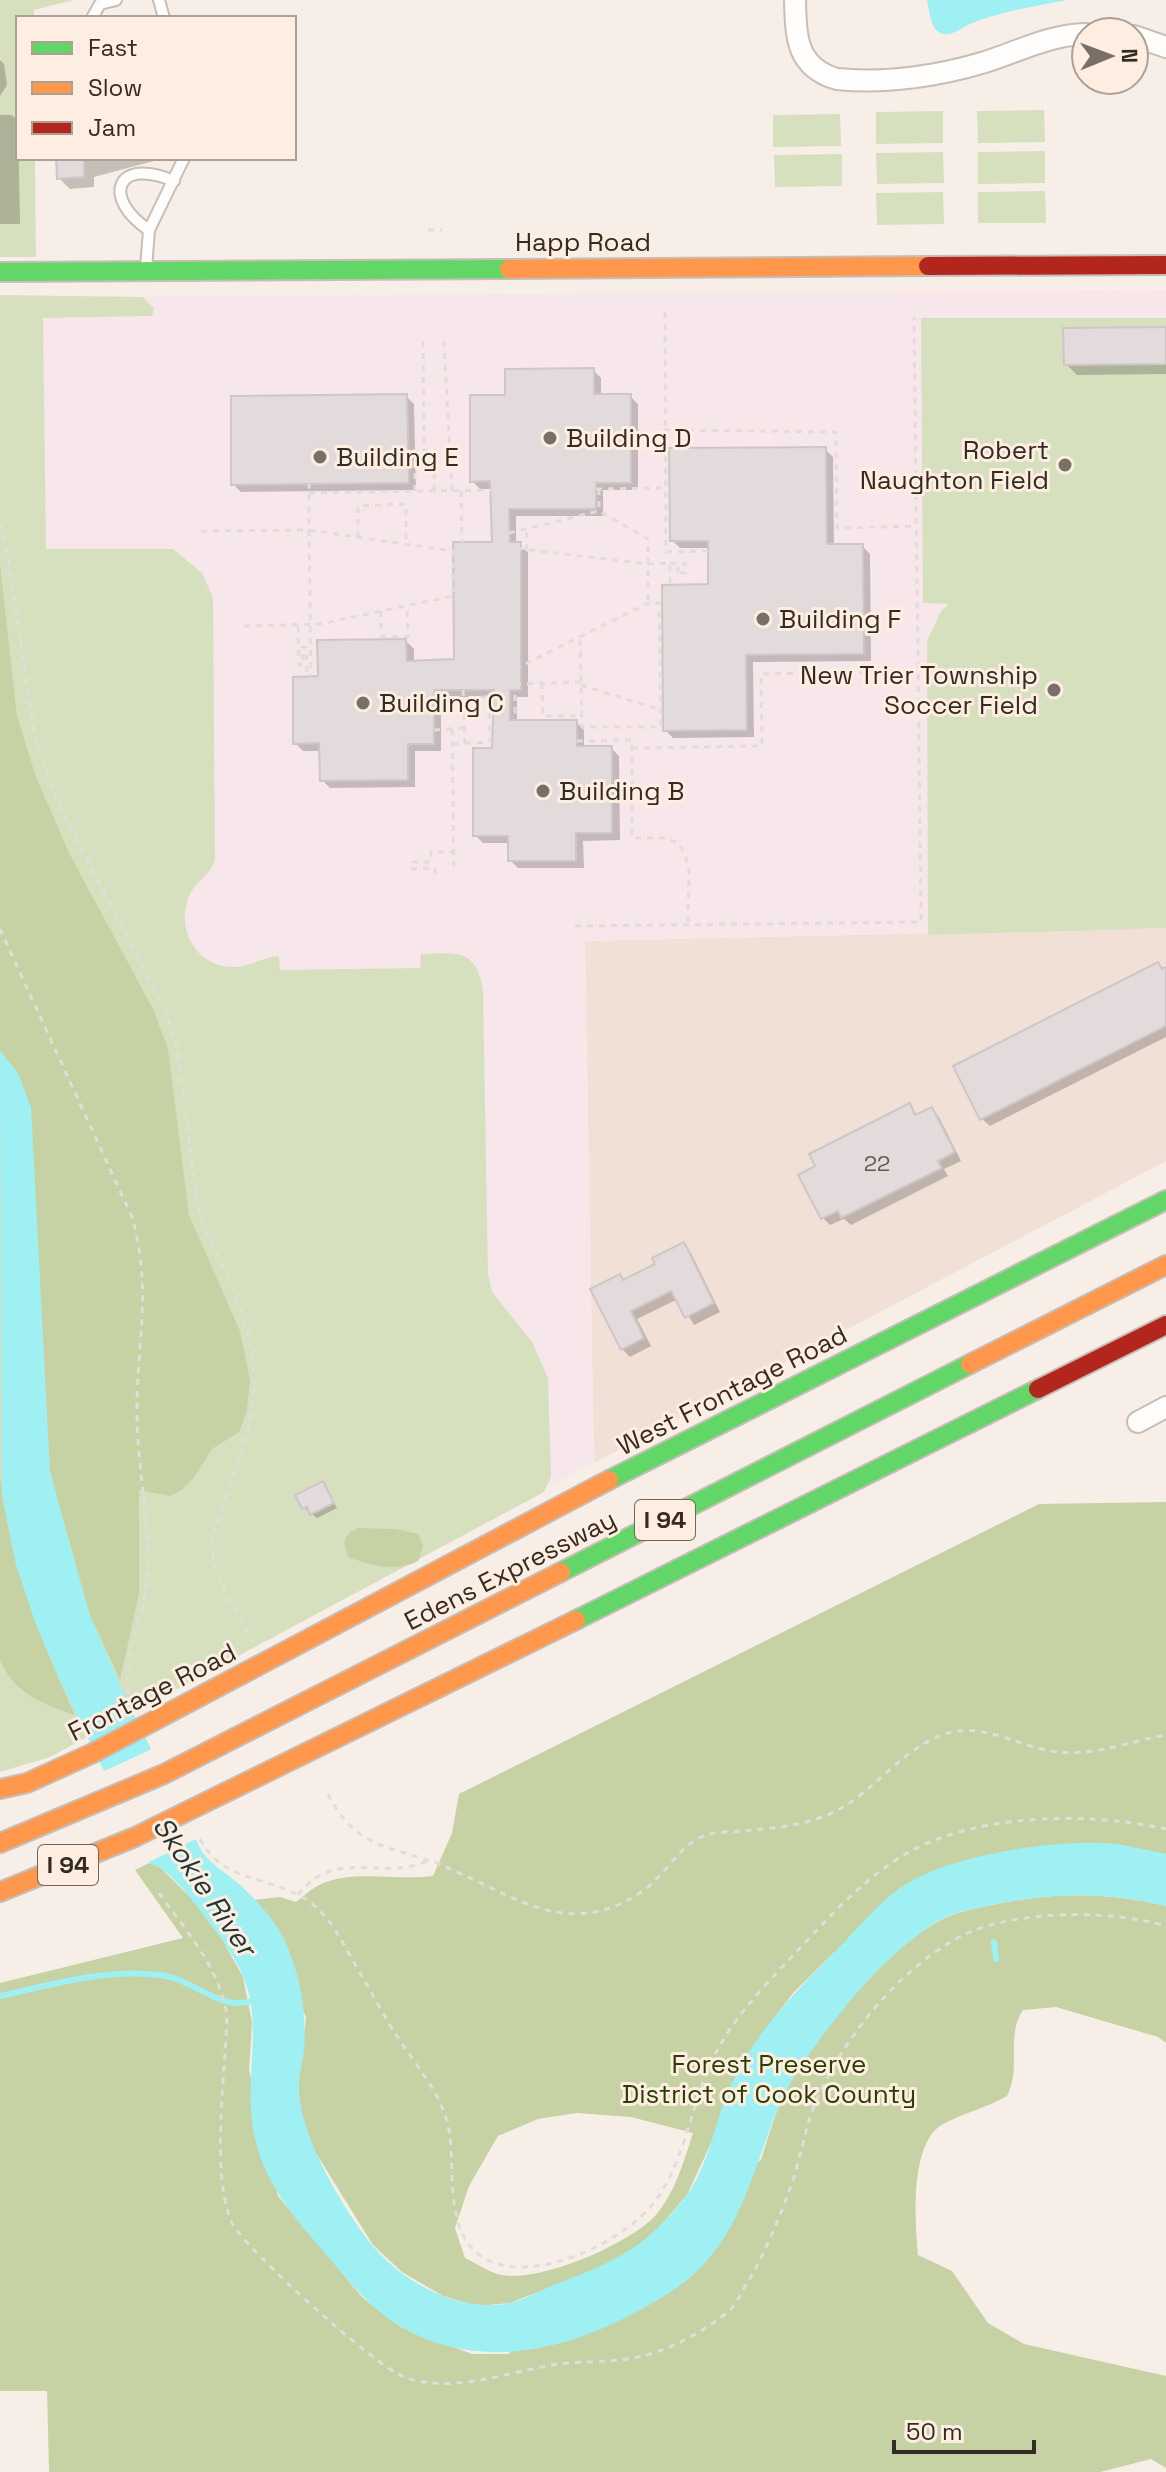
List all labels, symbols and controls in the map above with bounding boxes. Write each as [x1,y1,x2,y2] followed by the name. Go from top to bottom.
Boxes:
[16,16,296,160] legend
[1070,16,1150,96] north arrow
[88,32,138,63] text: Fast
[1116,48,1144,63] text: N
[88,72,142,103] text: Slow
[88,112,136,143] text: Jam
[515,225,651,259] street label: Happ Road
[566,421,692,455] place label: Building D
[541,429,559,447] marker: Building D
[860,433,1049,497] place label: Robert Naughton Field
[336,440,459,474] place label: Building E
[311,448,329,466] marker: Building E
[1056,456,1074,474] marker: Robert Naughton Field
[779,602,901,636] place label: Building F
[754,610,772,628] marker: Building F
[800,658,1038,722] place label: New Trier Township Soccer Field
[1045,681,1063,699] marker: New Trier Township Soccer Field
[379,686,504,720] place label: Building C
[354,694,372,712] marker: Building C
[559,774,684,808] place label: Building B
[534,782,552,800] marker: Building B
[864,1149,890,1177] house number: 22
[611,1317,853,1463] street label: West Frontage Road
[635,1500,695,1540] road number: I 94
[399,1502,621,1638] street label: Edens Expressway
[62,1635,242,1749] street label: Frontage Road
[145,1809,267,1966] water label: Skokie River
[38,1845,98,1885] road number: I 94
[622,2047,916,2111] park label: Forest Preserve District of Cook County
[894,2404,1034,2454] scale bar
[906,2416,963,2447] text: 50 m

